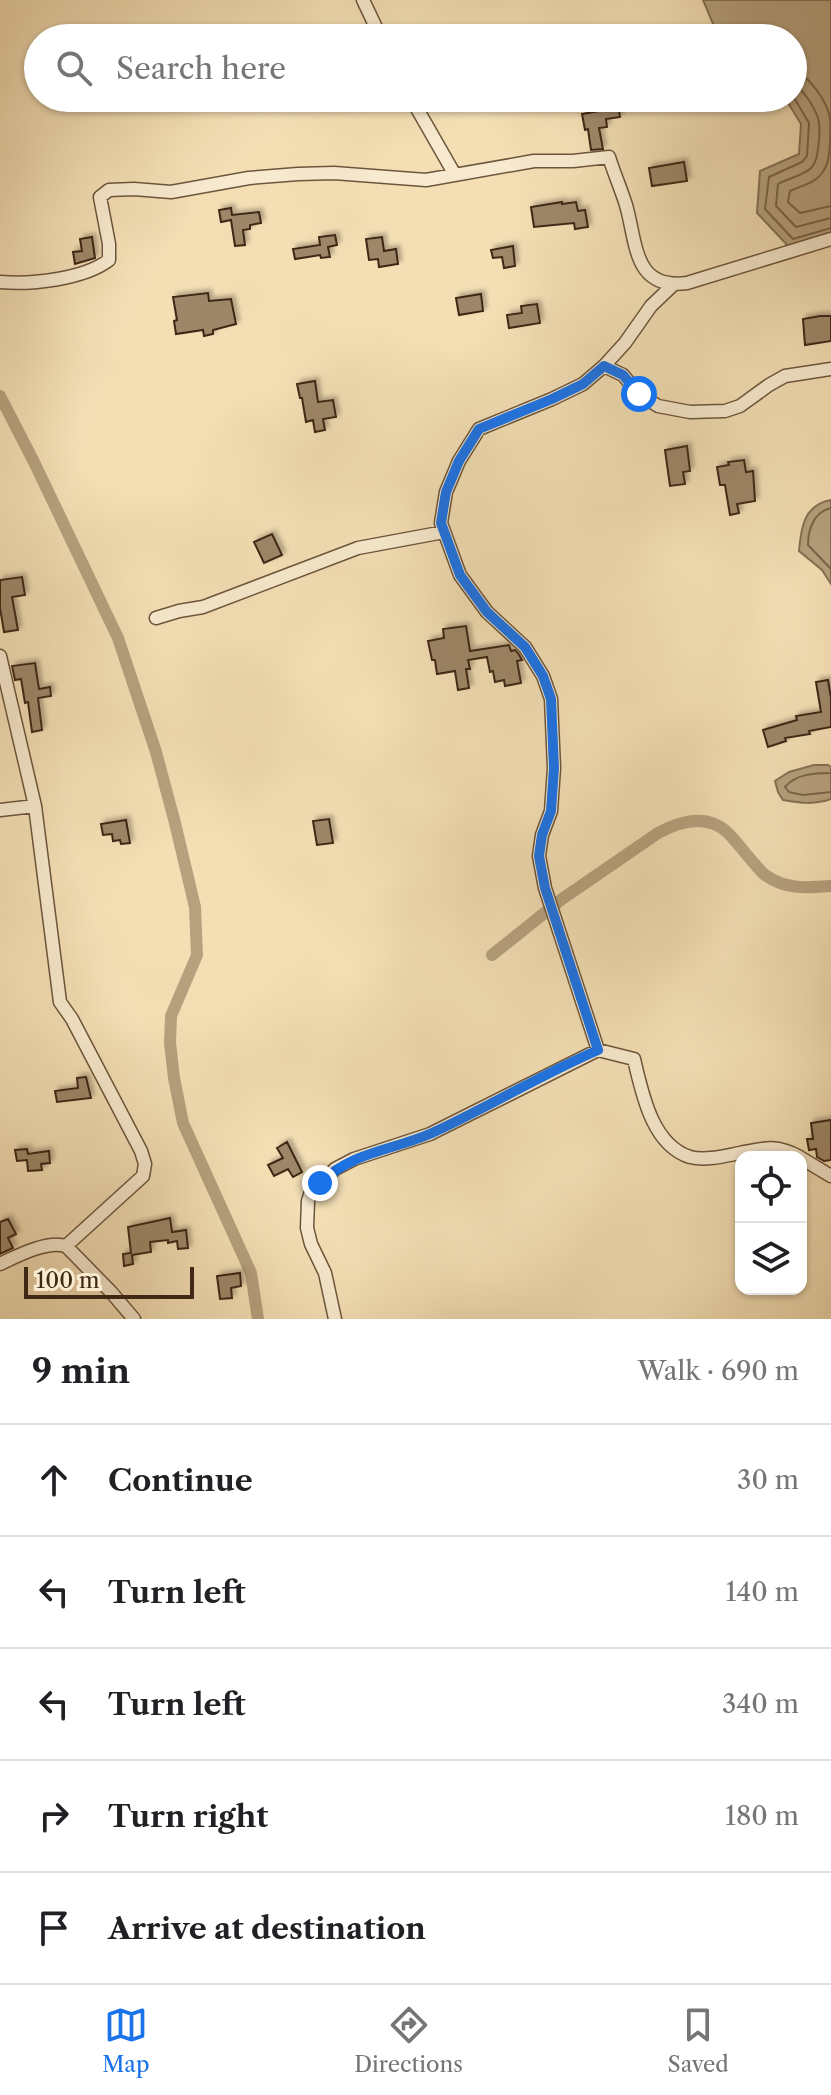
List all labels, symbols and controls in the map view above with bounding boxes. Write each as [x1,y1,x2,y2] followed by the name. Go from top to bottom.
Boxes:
[24,24,807,112] search box
[52,46,96,90] icon: search
[116,50,286,87] text: Search here
[621,376,657,412] route start
[735,1151,807,1295] map controls
[735,1151,807,1223] button: locate
[302,1165,338,1201] route end
[735,1223,807,1295] button: layers
[24,1263,194,1299] scale bar
[36,1267,99,1294] text: 100 m
[32,1350,130,1392] text: 9 min
[638,1355,799,1387] text: Walk · 690 m
[32,1458,76,1502] icon: ahead
[108,1462,253,1499] text: Continue
[737,1464,799,1496] text: 30 m
[32,1570,76,1614] icon: left
[108,1574,245,1611] text: Turn left
[725,1576,799,1608] text: 140 m
[32,1682,76,1726] icon: left
[108,1686,245,1723] text: Turn left
[722,1688,799,1720] text: 340 m
[32,1794,76,1838] icon: right
[108,1798,268,1835] text: Turn right
[725,1800,799,1832] text: 180 m
[32,1906,76,1950] icon: arrive
[108,1910,426,1947] text: Arrive at destination
[102,2003,150,2078] tab: Map
[354,2003,463,2078] tab: Directions
[668,2003,729,2078] tab: Saved

